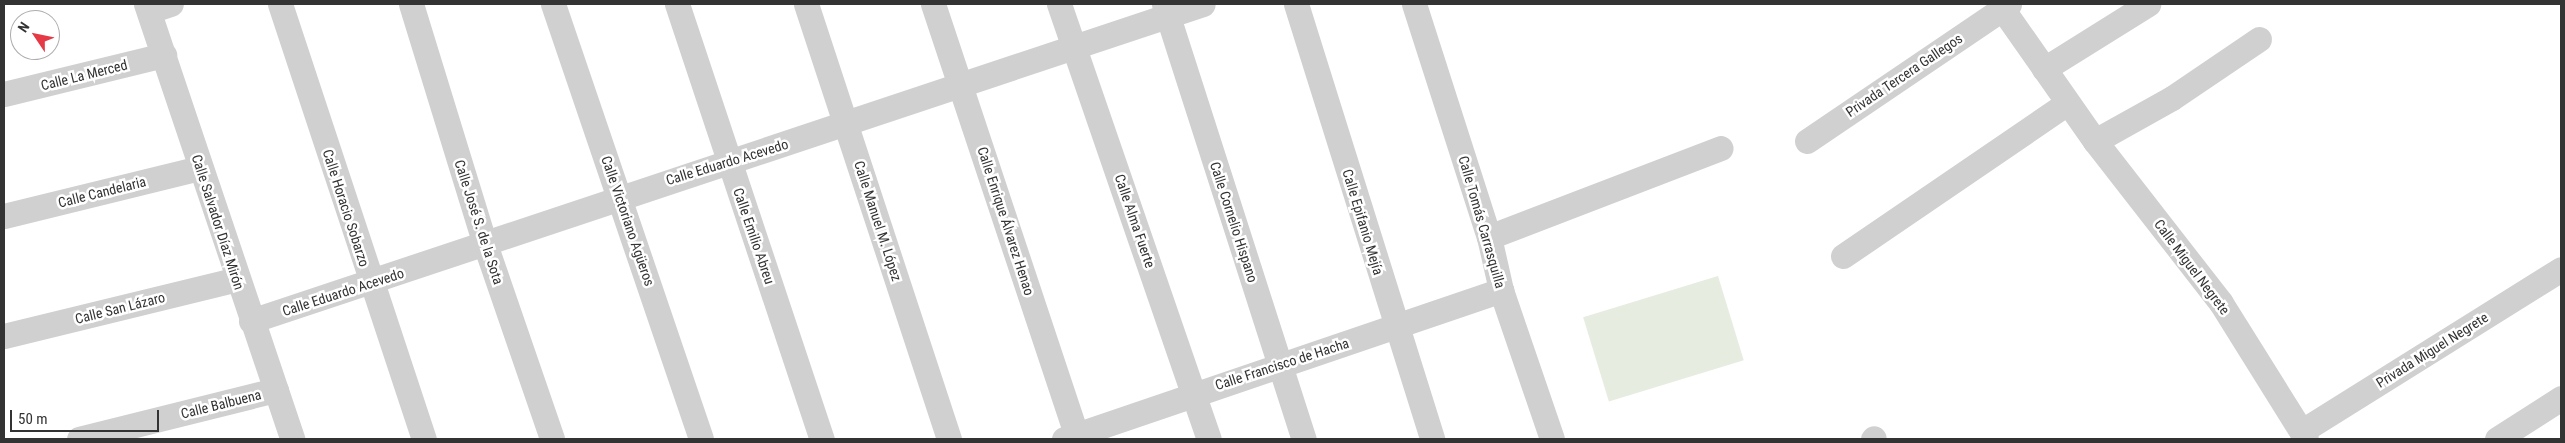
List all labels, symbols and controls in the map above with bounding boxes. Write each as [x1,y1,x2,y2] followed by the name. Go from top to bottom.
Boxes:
[10,10,60,60] north arrow
[14,19,32,35] text: N
[1842,30,1966,120] street label: Privada Tercera Gallegos
[39,56,129,94] street label: Calle La Merced
[664,135,790,189] street label: Calle Eduardo Acevedo
[974,145,1038,297] street label: Calle Enrique Álvarez Henao
[319,147,373,269] street label: Calle Horacio Sobarzo
[188,152,248,292] street label: Calle Salvador Díaz Mirón
[598,154,658,288] street label: Calle Victoriano Agüeros
[1455,154,1509,290] street label: Calle Tomás Carrasquilla
[451,158,507,286] street label: Calle José S. de la Sota
[851,159,905,283] street label: Calle Manuel M. López
[1207,160,1261,284] street label: Calle Cornelio Hispano
[1339,167,1387,277] street label: Calle Epifanio Mejía
[1111,172,1159,270] street label: Calle Alma Fuerte
[56,173,148,211] street label: Calle Candelaria
[730,186,778,286] street label: Calle Emilio Abreu
[2151,216,2233,318] street label: Calle Miguel Negrete
[280,264,406,320] street label: Calle Eduardo Acevedo
[73,289,167,327] street label: Calle San Lázaro
[2373,309,2491,391] street label: Privada Miguel Negrete
[1213,334,1351,394] street label: Calle Francisco de Hacha
[179,386,263,422] street label: Calle Balbuena
[12,400,161,432] scale bar
[18,410,48,428] text: 50 m

